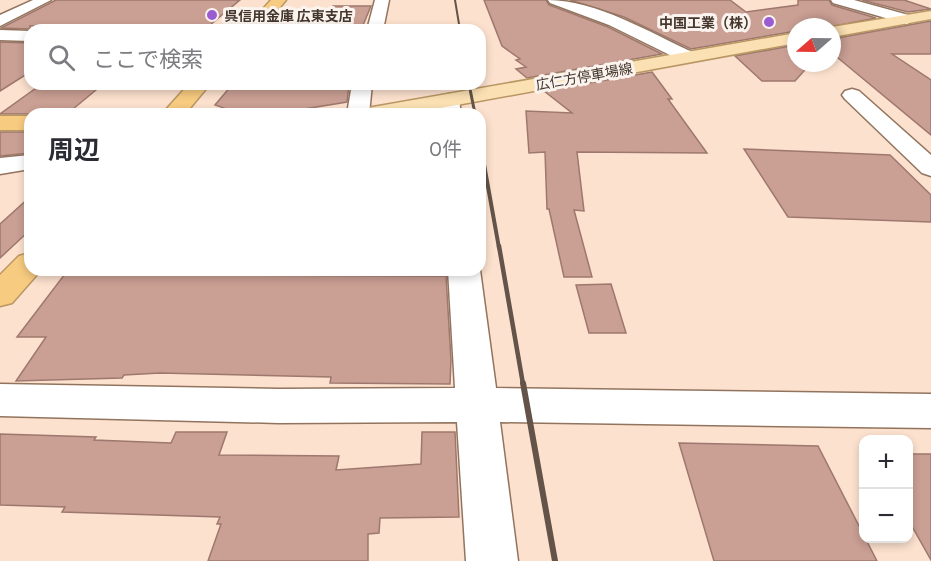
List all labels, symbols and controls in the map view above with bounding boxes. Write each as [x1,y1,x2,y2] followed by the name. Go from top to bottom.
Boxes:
[224,7,353,24] place label: 呉信用金庫 広東支店
[205,8,219,22] marker: 呉信用金庫 広東支店
[659,14,757,31] place label: 中国工業（株）
[762,15,776,29] marker: 中国工業（株）
[787,18,841,72] north arrow
[24,24,486,90] search box
[45,41,78,74] icon: search
[93,45,203,72] text: ここで検索
[534,59,634,93] street label: 広仁方停車場線
[48,133,100,164] text: 周辺
[429,136,462,160] text: 0件
[859,435,913,543] map controls
[859,435,913,489] button: +
[859,489,913,543] button: −

